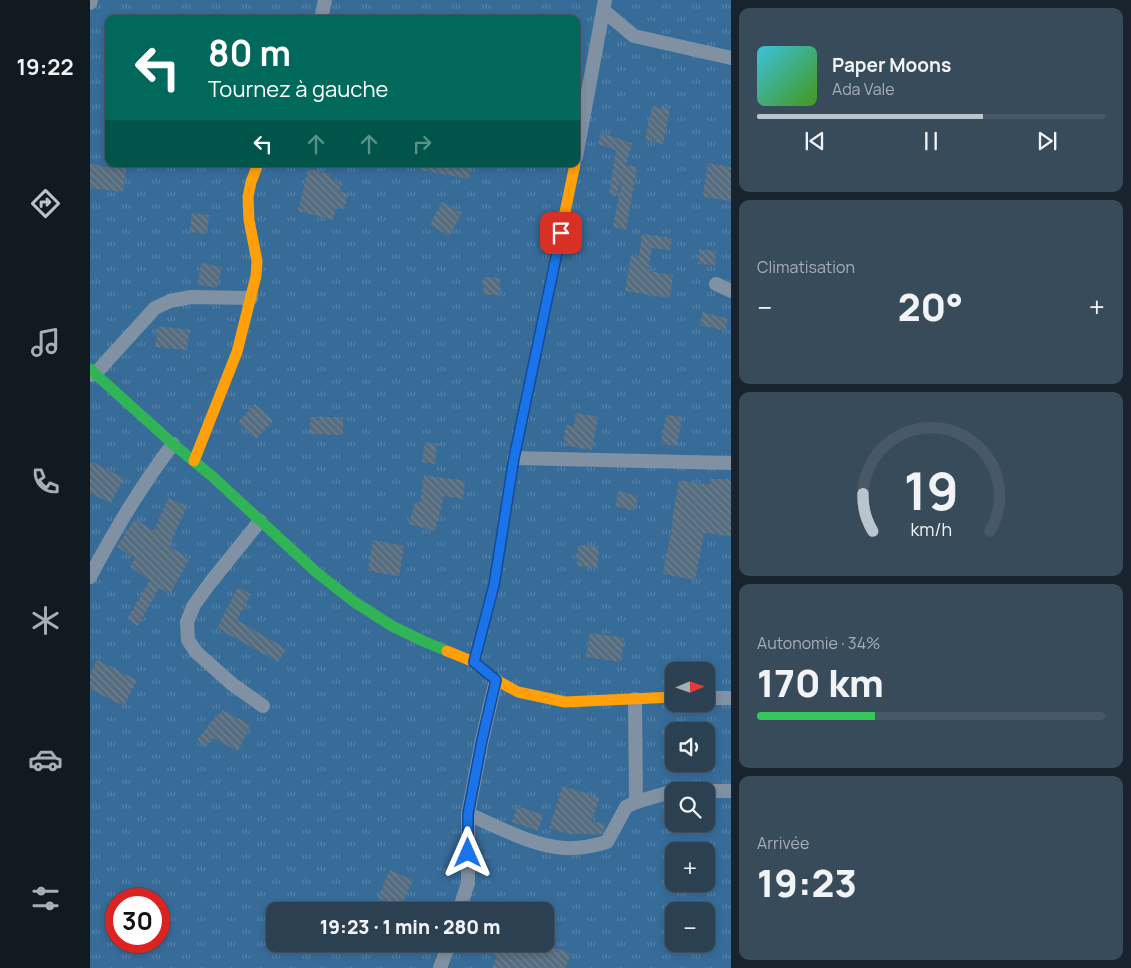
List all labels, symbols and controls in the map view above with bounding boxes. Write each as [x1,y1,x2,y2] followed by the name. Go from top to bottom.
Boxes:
[208,29,291,77] text: 80 m
[125,35,190,100] icon: left
[16,52,74,82] text: 19:22
[832,52,951,78] text: Paper Moons
[208,74,388,104] text: Tournez à gauche
[832,78,895,100] text: Ada Vale
[801,127,829,155] icon: previous
[917,127,945,155] icon: pause
[1033,127,1061,155] icon: next
[249,130,277,158] icon: left
[302,130,330,158] icon: ahead
[355,130,383,158] icon: ahead
[408,130,436,158] icon: right
[28,186,63,221] icon: directions
[540,212,582,254] pin
[547,219,575,247] icon: arrive
[757,256,855,278] text: Climatisation
[898,280,963,332] text: 20°
[757,288,772,326] text: −
[1089,288,1105,326] text: +
[28,325,63,360] icon: music
[903,455,959,526] text: 19
[28,464,63,499] icon: phone
[910,517,952,541] text: km/h
[28,603,63,638] icon: climate
[757,632,881,654] text: Autonomie · 34%
[757,656,884,708] text: 170 km
[665,662,715,712] north arrow
[665,662,715,952] map controls
[665,722,715,772] button: sound
[28,742,63,777] icon: car
[665,782,715,832] button: search
[441,826,493,878] position arrow
[757,832,809,854] text: Arrivée
[665,842,715,892] button: +
[757,856,857,908] text: 19:23
[28,881,63,916] icon: filters
[105,888,170,953] speed limit sign: 30
[665,902,715,952] button: −
[320,914,500,940] text: 19:23 · 1 min · 280 m

